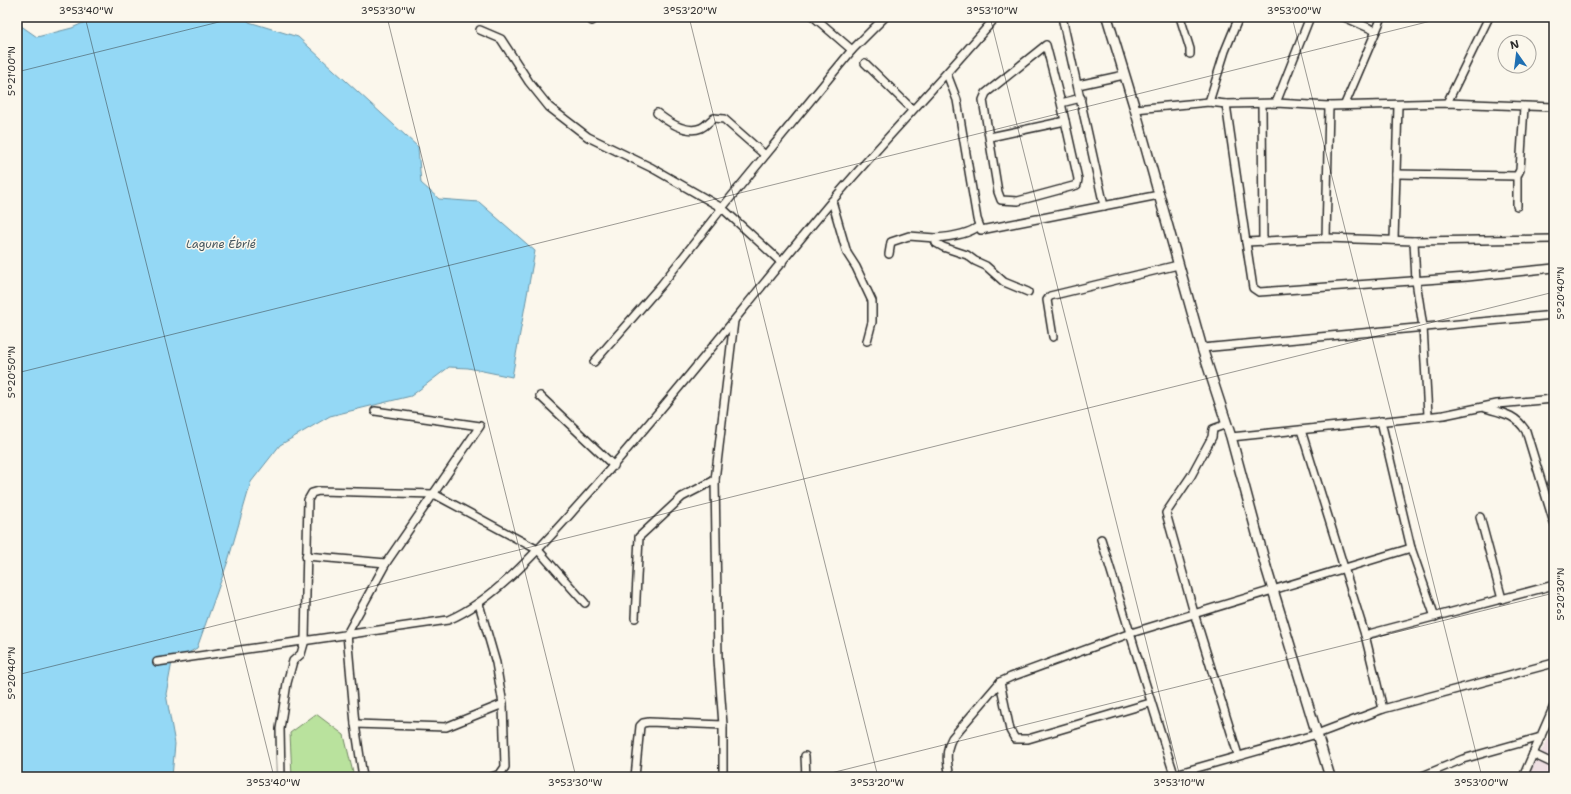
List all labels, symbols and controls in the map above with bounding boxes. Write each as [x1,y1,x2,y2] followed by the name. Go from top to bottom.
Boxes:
[59,4,114,17] text: 3°53'40"W
[361,4,416,17] text: 3°53'30"W
[663,4,718,17] text: 3°53'20"W
[966,4,1018,17] text: 3°53'10"W
[1267,4,1322,17] text: 3°53'00"W
[1497,34,1537,74] north arrow
[1509,36,1521,53] text: N
[5,46,18,96] text: 5°21'00"N
[186,236,256,252] water label: Lagune Ébrié
[1554,267,1567,319] text: 5°20'40"N
[5,346,18,398] text: 5°20'50"N
[1554,568,1567,620] text: 5°20'30"N
[5,647,18,699] text: 5°20'40"N
[246,776,301,789] text: 3°53'40"W
[548,776,603,789] text: 3°53'30"W
[850,776,905,789] text: 3°53'20"W
[1153,776,1205,789] text: 3°53'10"W
[1454,776,1509,789] text: 3°53'00"W

